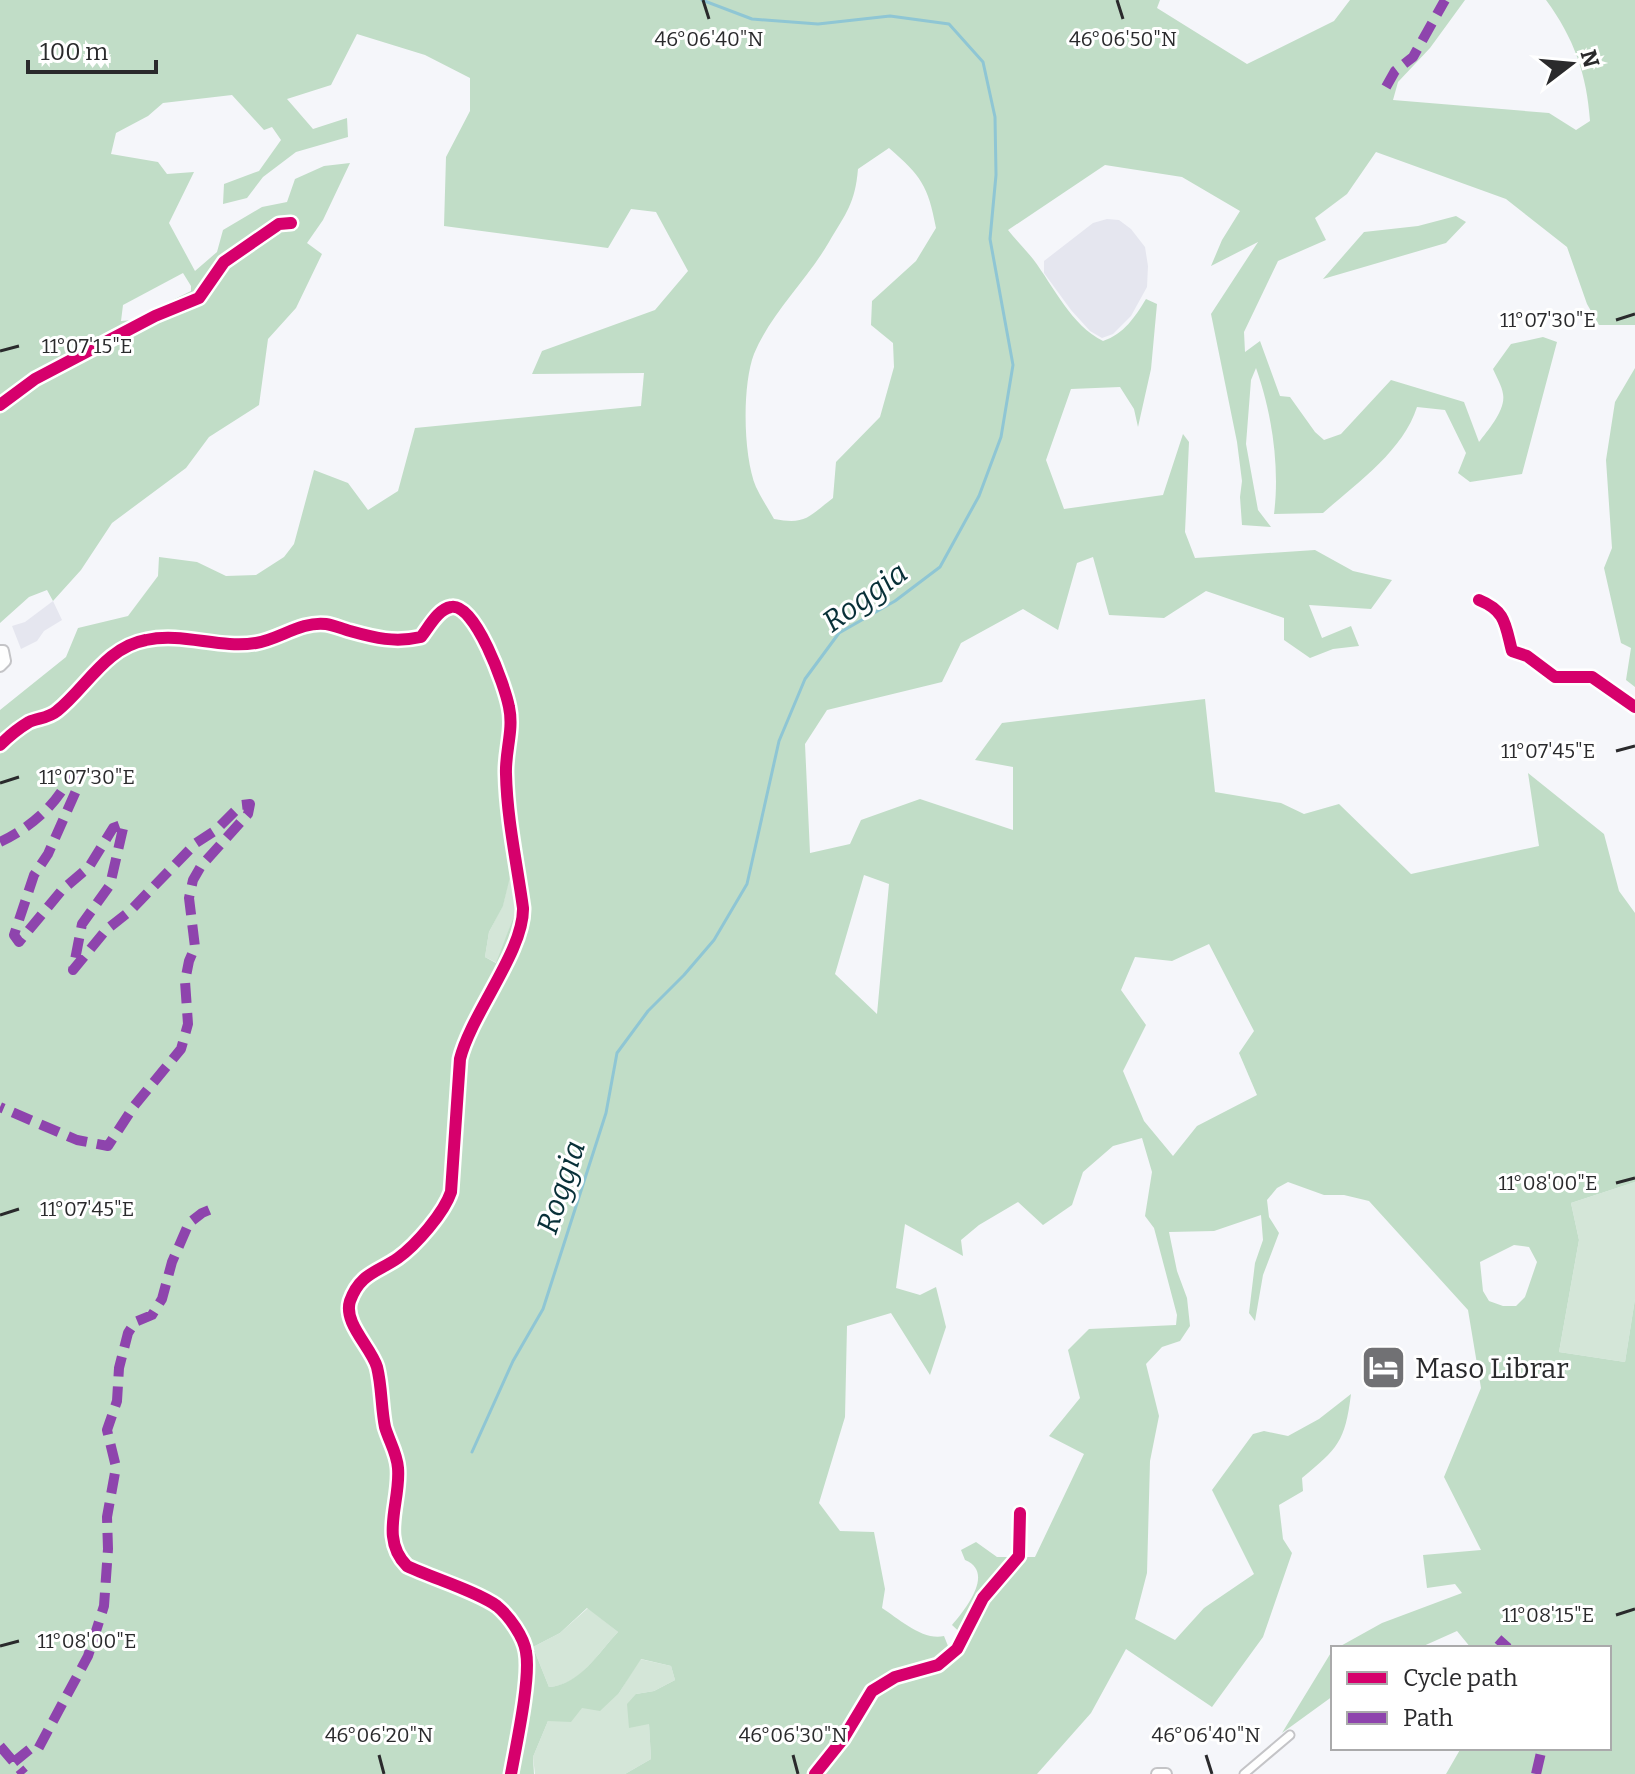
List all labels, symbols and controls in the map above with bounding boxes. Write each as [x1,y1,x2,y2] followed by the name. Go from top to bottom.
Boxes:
[28,24,156,74] scale bar
[1531,24,1611,104] north arrow
[655,27,764,51] text: 46°06'40"N
[1069,27,1177,51] text: 46°06'50"N
[40,38,108,66] text: 100 m
[1574,47,1605,71] text: N
[1500,308,1596,332] text: 11°07'30"E
[42,334,132,358] text: 11°07'15"E
[816,554,914,640] water label: Roggia
[1501,739,1595,763] text: 11°07'45"E
[39,765,135,789] text: 11°07'30"E
[529,1136,593,1238] water label: Roggia
[1499,1171,1597,1195] text: 11°08'00"E
[40,1197,134,1221] text: 11°07'45"E
[1360,1344,1408,1392] hotel icon: Maso Librar
[1415,1352,1569,1385] place label: Maso Librar
[1502,1603,1594,1627] text: 11°08'15"E
[38,1629,136,1653] text: 11°08'00"E
[1331,1646,1611,1750] legend
[1403,1664,1518,1692] text: Cycle path
[1403,1704,1453,1732] text: Path
[325,1723,433,1747] text: 46°06'20"N
[739,1723,847,1747] text: 46°06'30"N
[1152,1723,1261,1747] text: 46°06'40"N

